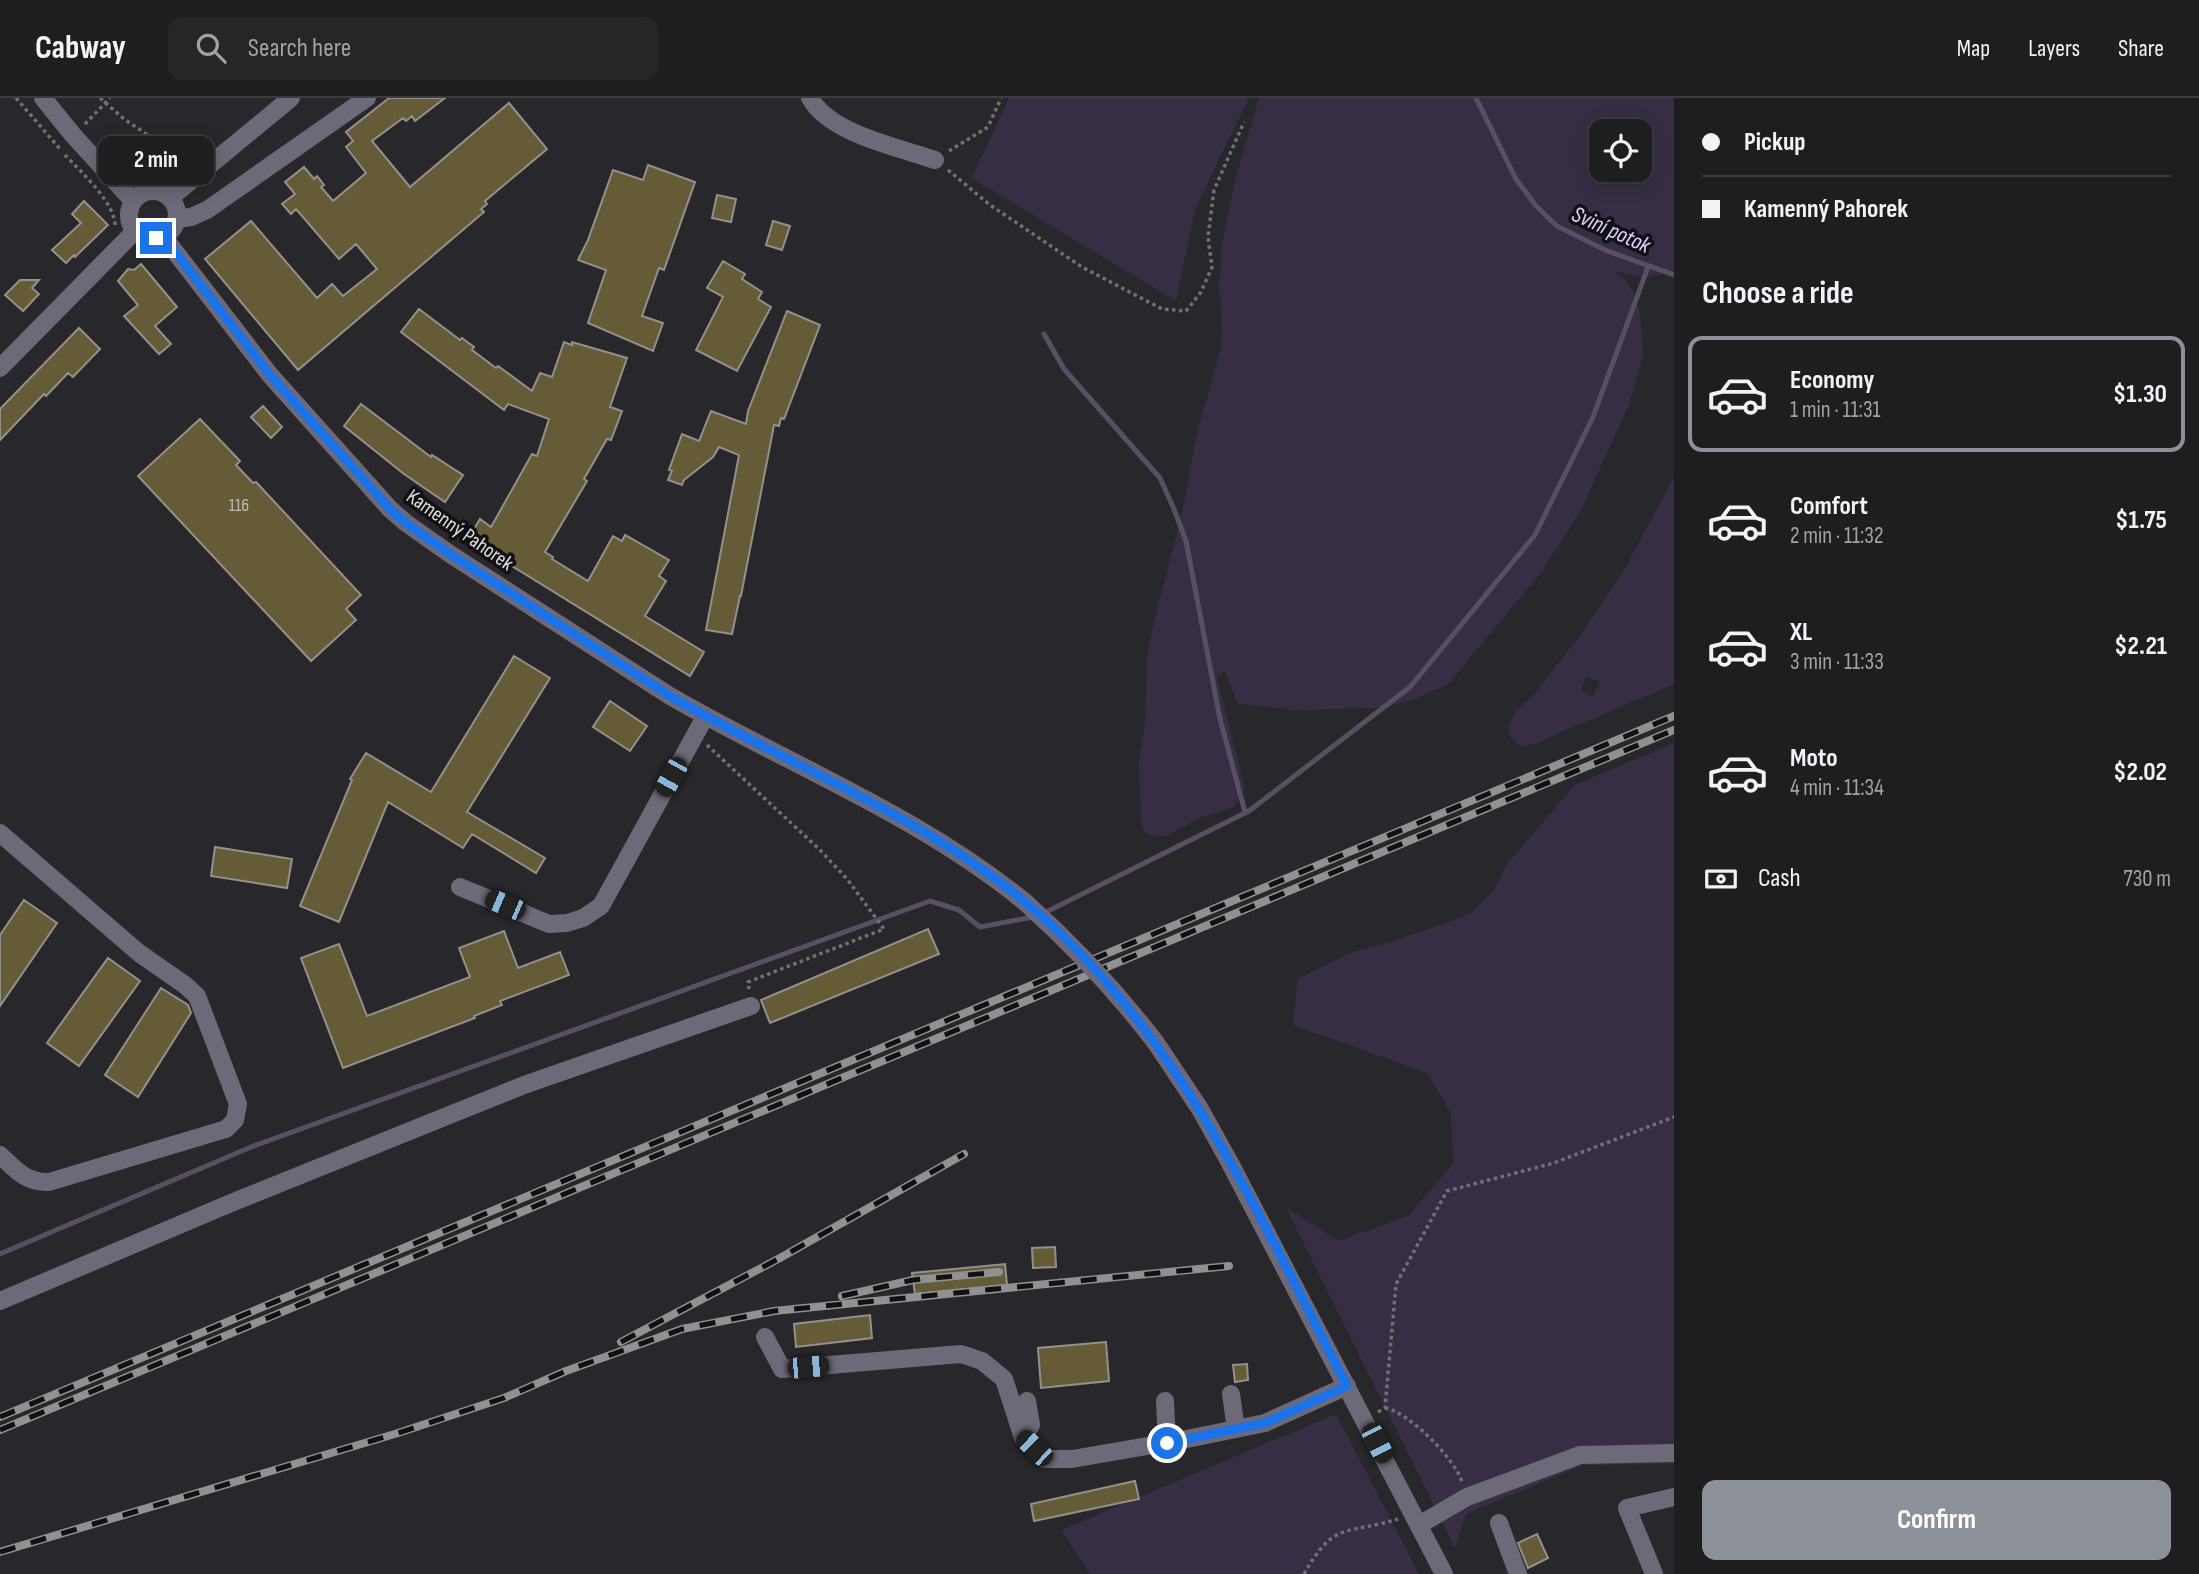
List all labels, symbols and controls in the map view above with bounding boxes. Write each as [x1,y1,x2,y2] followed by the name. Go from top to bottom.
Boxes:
[168,17,658,80] search box
[35,28,126,68] text: Cabway
[192,29,230,67] icon: search
[248,33,351,64] text: Search here
[1957,34,1990,63] text: Map
[2028,34,2080,63] text: Layers
[2118,34,2164,63] text: Share
[1589,119,1652,182] map controls
[1589,119,1652,182] button: locate
[1744,127,1806,158] text: Pickup
[98,136,214,186] callout: 2 min
[134,146,178,174] text: 2 min
[1744,194,1908,225] text: Kamenný Pahorek
[1567,200,1656,260] water label: Sviní potok
[140,222,172,254] route end
[1702,274,1854,313] text: Choose a ride
[1706,363,1769,426] icon: car
[1790,365,1874,396] text: Economy
[2113,379,2167,410] text: $1.30
[1790,396,1881,424] text: 1 min · 11:31
[402,484,518,576] street label: Kamenný Pahorek
[1706,489,1769,552] icon: car
[1790,491,1868,522] text: Comfort
[229,495,249,516] house number: 116
[2115,505,2167,536] text: $1.75
[1790,522,1884,550] text: 2 min · 11:32
[1706,615,1769,678] icon: car
[1790,617,1812,648] text: XL
[2114,631,2167,662] text: $2.21
[1790,648,1884,676] text: 3 min · 11:33
[1706,741,1769,804] icon: car
[1790,743,1838,774] text: Moto
[652,754,691,800] car
[2113,757,2167,788] text: $2.02
[1790,774,1884,802] text: 4 min · 11:34
[1702,860,1740,898] icon: cash
[1758,863,1801,894] text: Cash
[2123,865,2171,893] text: 730 m
[482,887,529,923] car
[787,1355,830,1379] car
[1359,1420,1396,1466] car
[1012,1426,1057,1470] car
[1151,1427,1183,1459] route start
[1702,1480,2171,1560] button: Confirm

